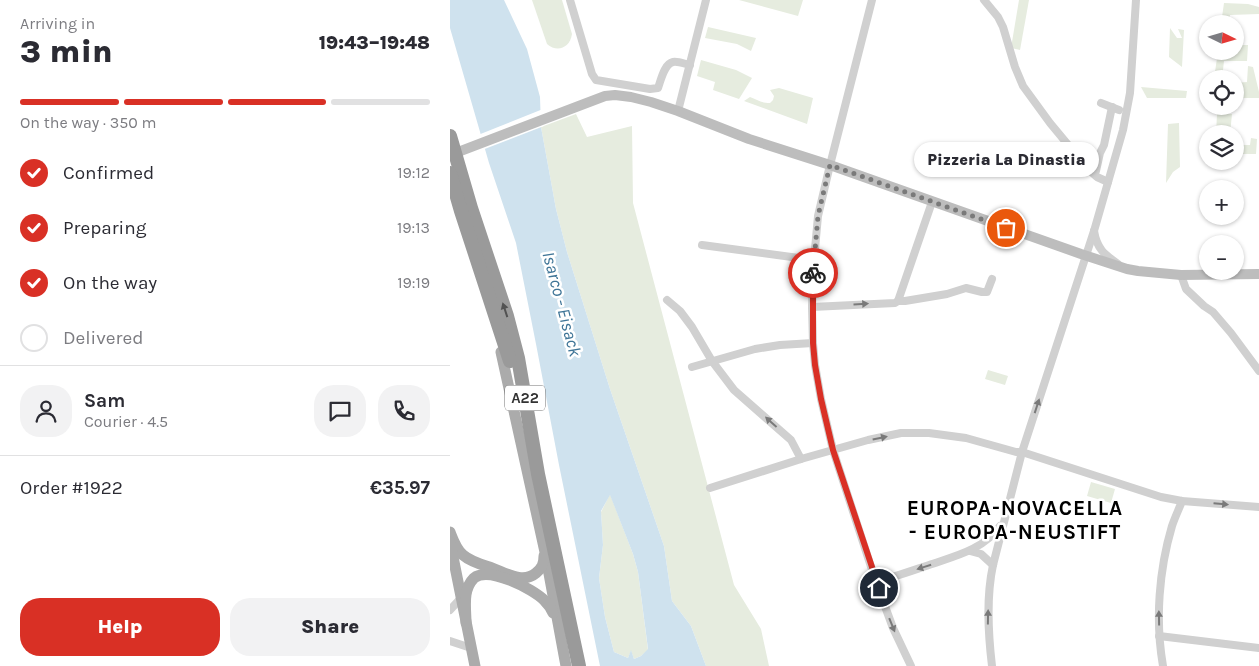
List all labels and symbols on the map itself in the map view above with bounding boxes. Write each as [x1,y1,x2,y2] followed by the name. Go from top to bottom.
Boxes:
[1199,15,1244,60] north arrow
[914,143,1098,178] callout: Pizzeria La Dinastia
[985,207,1027,249] pin
[788,248,838,298] courier
[537,249,587,360] water label: Isarco - Eisack
[853,300,869,308] one-way arrow
[501,302,509,317] one-way arrow
[505,386,545,410] road number: A22
[1033,398,1041,413] one-way arrow
[765,416,777,428] one-way arrow
[872,433,888,441] one-way arrow
[907,496,1123,544] district label: EUROPA-NOVACELLA - EUROPA-NEUSTIFT
[1213,500,1229,508] one-way arrow
[916,563,931,571] one-way arrow
[858,567,900,609] pin
[984,609,992,625] one-way arrow
[1155,609,1163,625] one-way arrow
[889,618,897,632] one-way arrow

